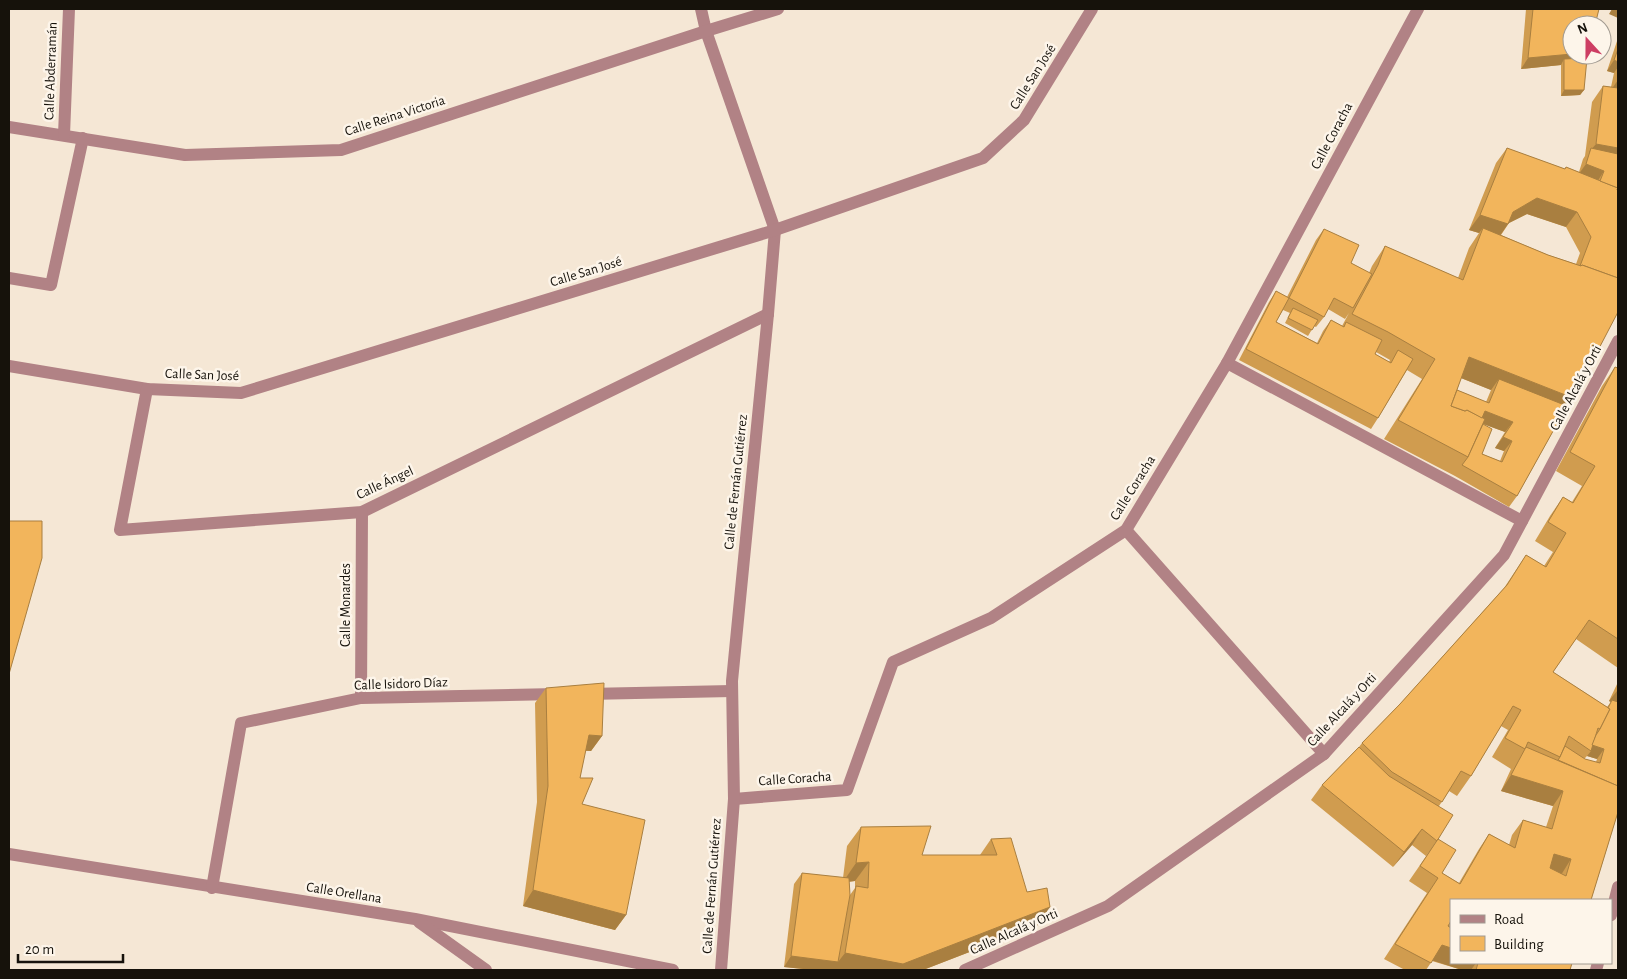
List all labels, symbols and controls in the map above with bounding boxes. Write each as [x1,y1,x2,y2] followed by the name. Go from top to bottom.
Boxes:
[1562,15,1612,65] north arrow
[1576,21,1590,37] text: N
[42,22,60,120] street label: Calle Abderramán
[1007,42,1059,112] street label: Calle San José
[343,93,447,139] street label: Calle Reina Victoria
[1309,100,1356,172] street label: Calle Coracha
[548,254,624,290] street label: Calle San José
[1548,343,1604,433] street label: Calle Alcalá y Orti
[165,367,239,383] street label: Calle San José
[722,413,750,550] street label: Calle de Fernán Gutiérrez
[1108,453,1159,523] street label: Calle Coracha
[353,461,416,502] street label: Calle Ángel
[339,563,353,647] street label: Calle Monardes
[1305,671,1379,749] street label: Calle Alcalá y Orti
[354,675,448,693] street label: Calle Isidoro Díaz
[758,769,832,789] street label: Calle Coracha
[700,818,724,954] street label: Calle de Fernán Gutiérrez
[305,880,383,906] street label: Calle Orellana
[1450,899,1612,964] legend
[968,906,1060,958] street label: Calle Alcalá y Orti
[1494,912,1524,927] text: Road
[18,932,122,964] scale bar
[1494,937,1544,952] text: Building
[25,942,54,957] text: 20 m

